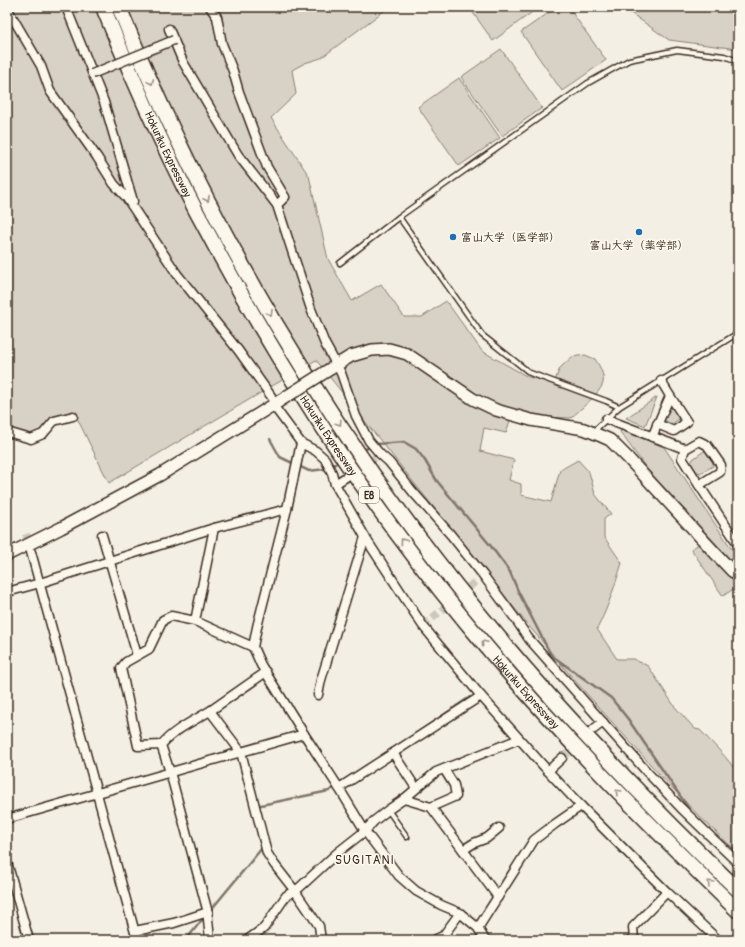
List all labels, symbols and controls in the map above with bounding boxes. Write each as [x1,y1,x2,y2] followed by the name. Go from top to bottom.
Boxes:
[146,77,154,85] one-way arrow
[142,109,194,200] street label: Hokuriku Expressway
[203,194,210,202] one-way arrow
[634,227,644,237] marker: 富山大学（薬学部）
[461,231,560,244] place label: 富山大学（医学部）
[448,232,458,242] marker: 富山大学（医学部）
[590,239,689,252] place label: 富山大学（薬学部）
[266,308,273,316] one-way arrow
[297,393,360,479] street label: Hokuriku Expressway
[334,419,341,426] one-way arrow
[359,487,379,503] road number: E8
[401,539,408,546] one-way arrow
[481,641,488,648] one-way arrow
[490,653,562,732] street label: Hokuriku Expressway
[615,789,623,797] one-way arrow
[335,853,395,868] district label: SUGITANI
[707,881,715,888] one-way arrow

